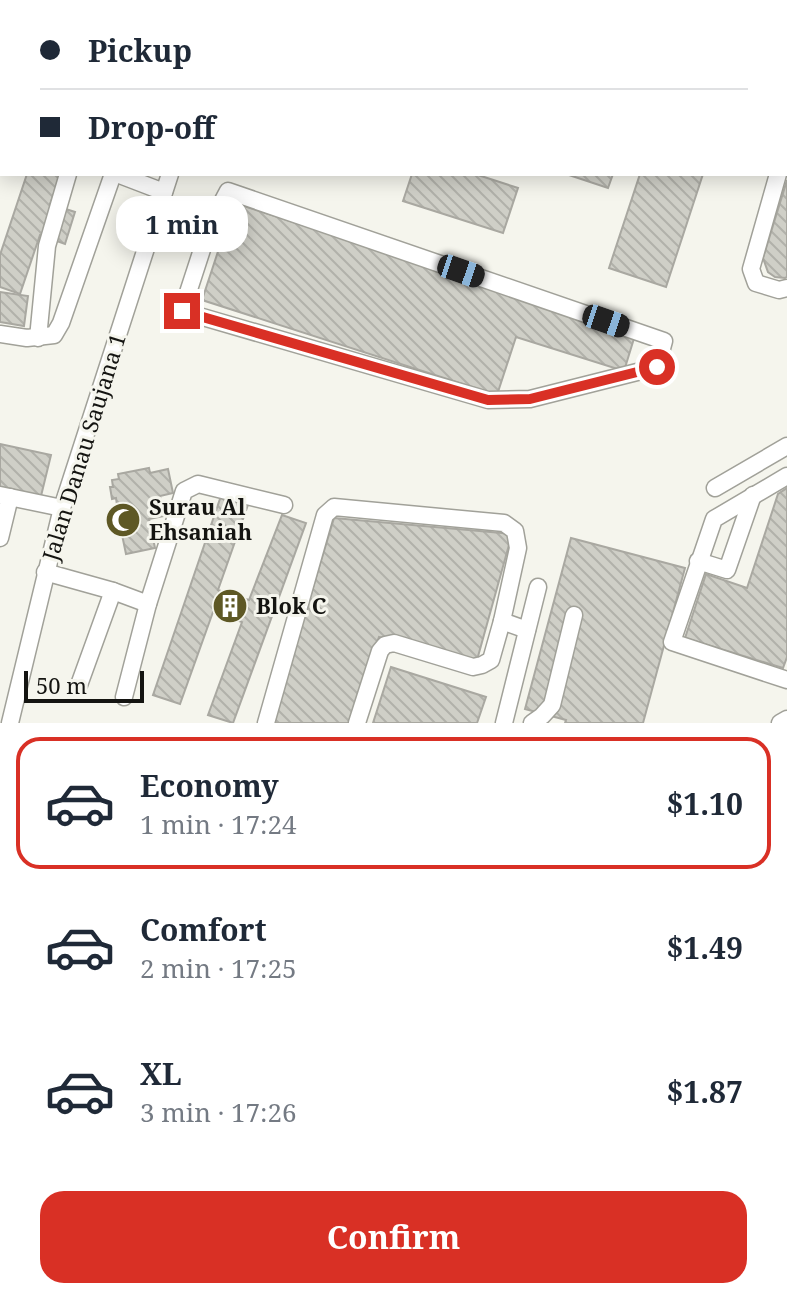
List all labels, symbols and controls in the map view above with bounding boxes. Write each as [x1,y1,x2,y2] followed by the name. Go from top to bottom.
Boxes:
[88,30,192,71] text: Pickup
[88,107,215,148] text: Drop-off
[116,195,248,251] callout: 1 min
[145,206,219,242] text: 1 min
[434,252,488,290] car
[164,293,200,329] route end
[579,302,633,340] car
[34,330,132,565] street label: Jalan Danau Saujana 1
[639,349,675,385] route start
[149,491,252,546] place label: Surau Al Ehsaniah
[104,501,142,539] mosque icon: Surau Al Ehsaniah
[211,587,249,625] building icon: Blok C
[256,590,327,620] place label: Blok C
[24,667,144,703] scale bar
[36,670,87,700] text: 50 m
[140,765,279,806] text: Economy
[44,767,116,839] icon: car
[666,783,743,824] text: $1.10
[140,806,297,842] text: 1 min · 17:24
[140,909,267,950] text: Comfort
[44,911,116,983] icon: car
[666,927,743,968] text: $1.49
[140,950,297,986] text: 2 min · 17:25
[140,1053,182,1094] text: XL
[44,1055,116,1127] icon: car
[666,1071,743,1112] text: $1.87
[140,1094,297,1130] text: 3 min · 17:26
[40,1191,747,1283] button: Confirm

